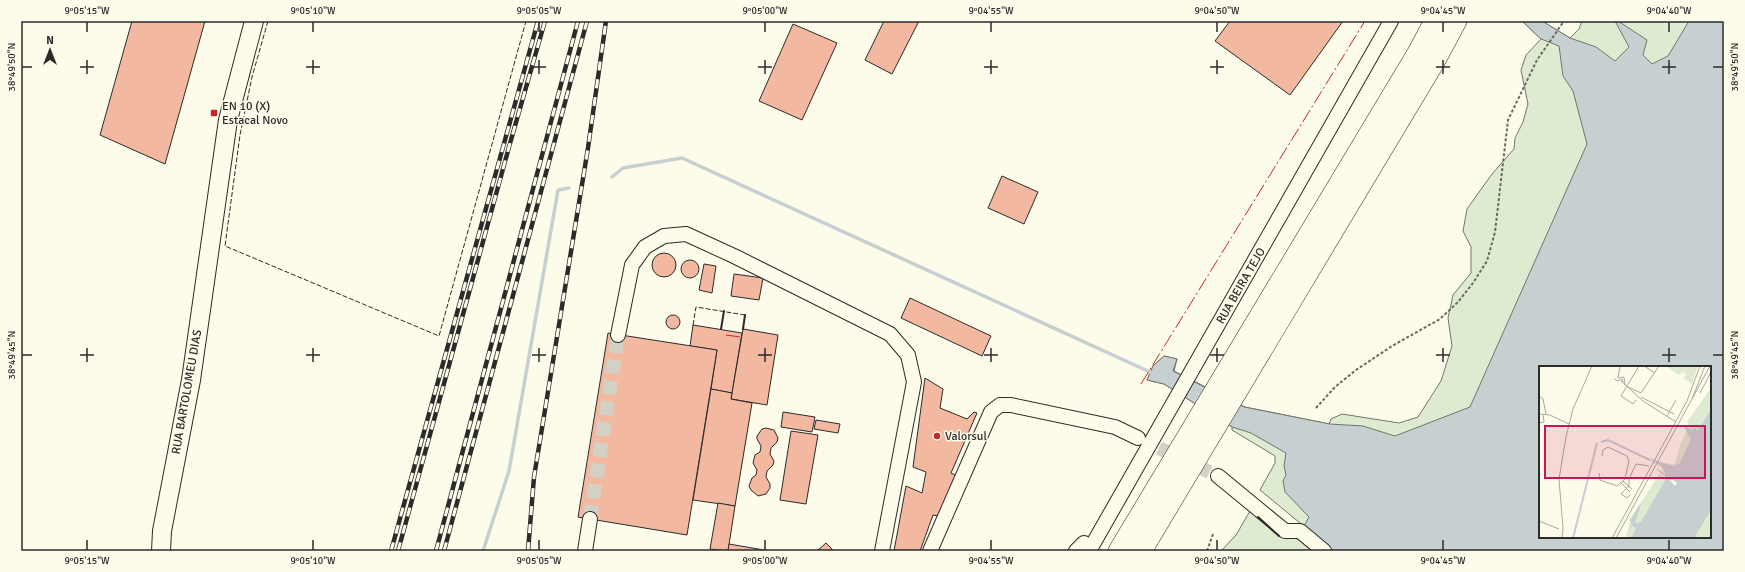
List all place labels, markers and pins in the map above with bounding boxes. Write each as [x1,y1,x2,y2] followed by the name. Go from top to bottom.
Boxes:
[222,99,288,128] place label: EN 10 (X) Estacal Novo
[209,108,219,118] marker: EN 10 (X) Estacal Novo
[945,429,987,444] place label: Valorsul
[932,431,942,441] marker: Valorsul

